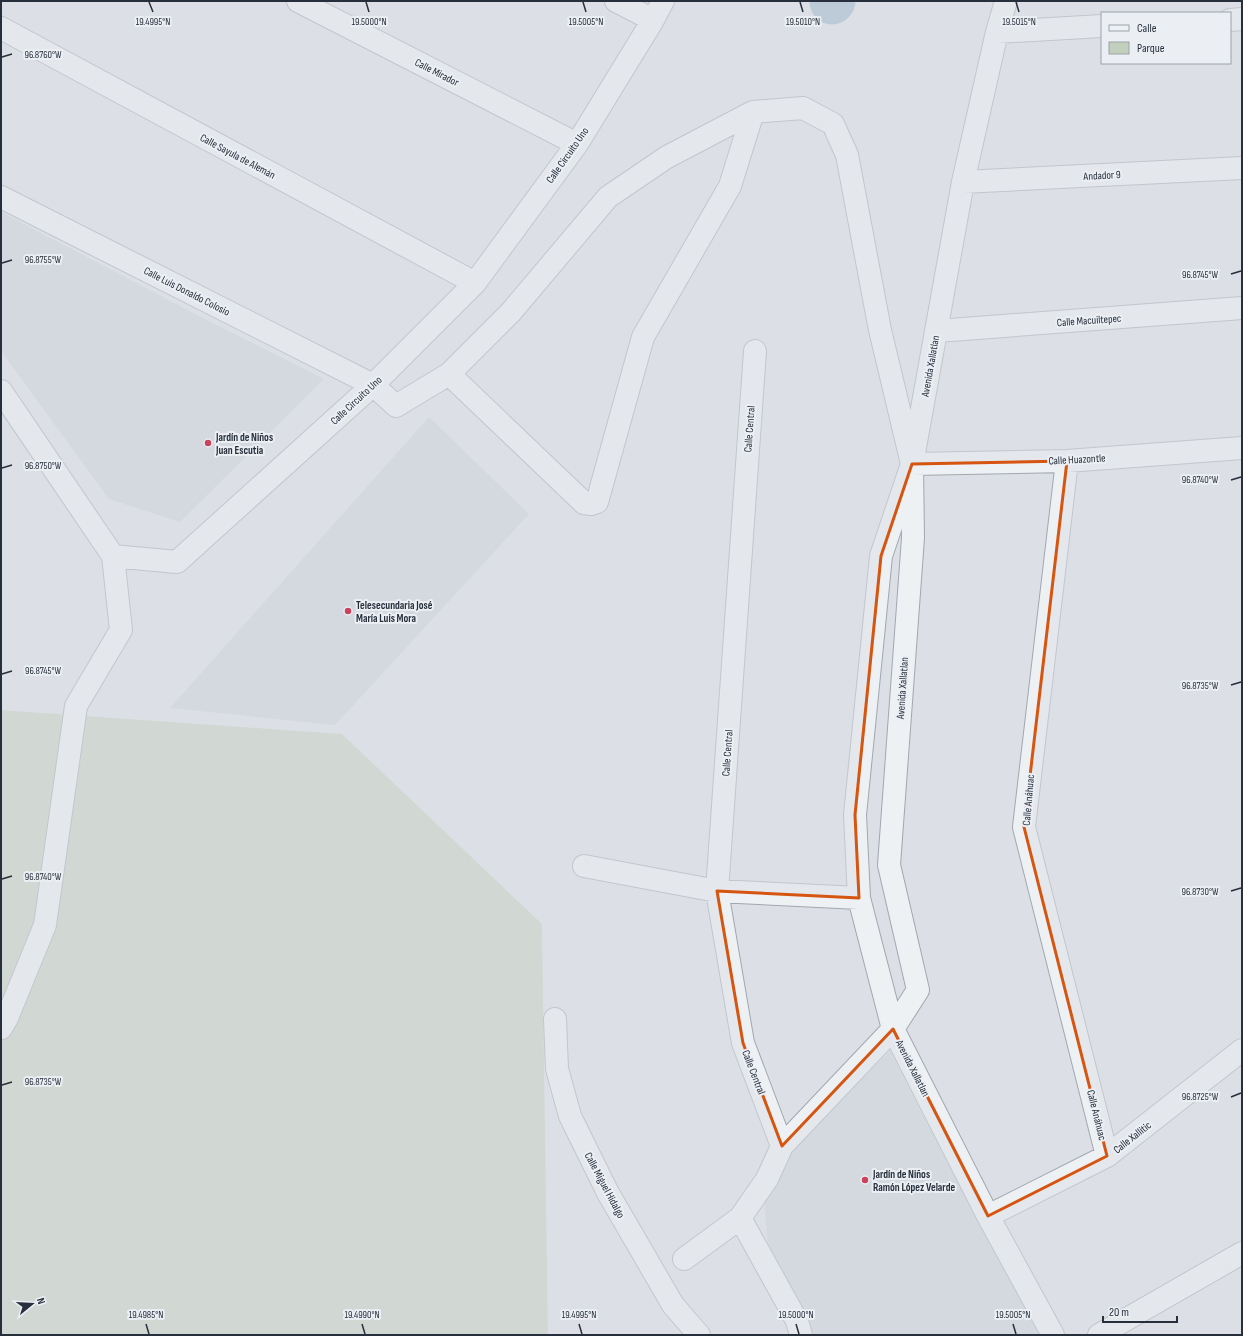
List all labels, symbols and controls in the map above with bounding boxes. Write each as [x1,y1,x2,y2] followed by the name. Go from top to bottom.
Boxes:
[1101,12,1231,64] legend
[136,16,170,28] text: 19.4995°N
[352,16,387,28] text: 19.5000°N
[569,16,603,28] text: 19.5005°N
[786,16,820,28] text: 19.5010°N
[1002,16,1036,28] text: 19.5015°N
[1137,21,1157,36] text: Calle
[1137,41,1165,56] text: Parque
[24,49,62,61] text: 96.8760°W
[413,56,461,89] street label: Calle Mirador
[543,124,592,186] street label: Calle Circuito Uno
[198,131,278,182] street label: Calle Sayula de Alemán
[1082,168,1121,183] street label: Andador 9
[25,254,62,266] text: 96.8755°W
[142,264,232,319] street label: Calle Luis Donaldo Colosio
[1182,269,1218,281] text: 96.8745°W
[1056,312,1122,329] street label: Calle Macuiltepec
[919,334,942,399] street label: Avenida Xallatlan
[328,373,385,427] street label: Calle Circuito Uno
[741,405,758,453] street label: Calle Central
[215,431,273,457] place label: Jardín de Niños Juan Escutia
[203,438,213,448] marker: Jardín de Niños Juan Escutia
[1048,452,1106,467] street label: Calle Huazontle
[25,460,62,472] text: 96.8750°W
[1182,474,1219,486] text: 96.8740°W
[356,599,433,625] place label: Telesecundaria José María Luis Mora
[343,606,353,616] marker: Telesecundaria José María Luis Mora
[894,656,911,720] street label: Avenida Xallatlan
[25,665,61,677] text: 96.8745°W
[1182,680,1219,692] text: 96.8735°W
[719,729,736,777] street label: Calle Central
[1020,774,1037,826] street label: Calle Anáhuac
[25,871,62,883] text: 96.8740°W
[1182,886,1219,898] text: 96.8730°W
[892,1037,933,1099] street label: Avenida Xallatlan
[739,1048,768,1096] street label: Calle Central
[25,1076,62,1088] text: 96.8735°W
[1084,1089,1109,1142] street label: Calle Anáhuac
[1182,1091,1219,1103] text: 96.8725°W
[1111,1119,1154,1156] street label: Calle Xallitic
[582,1150,628,1221] street label: Calle Miguel Hidalgo
[872,1168,955,1194] place label: Jardín de Niños Ramón López Velarde
[860,1175,870,1185] marker: Jardín de Niños Ramón López Velarde
[12,1284,52,1324] north arrow
[34,1296,48,1306] text: N
[1103,1298,1177,1324] scale bar
[1109,1305,1129,1320] text: 20 m
[129,1309,163,1321] text: 19.4985°N
[344,1309,380,1321] text: 19.4990°N
[562,1309,596,1321] text: 19.4995°N
[779,1309,814,1321] text: 19.5000°N
[996,1309,1030,1321] text: 19.5005°N

